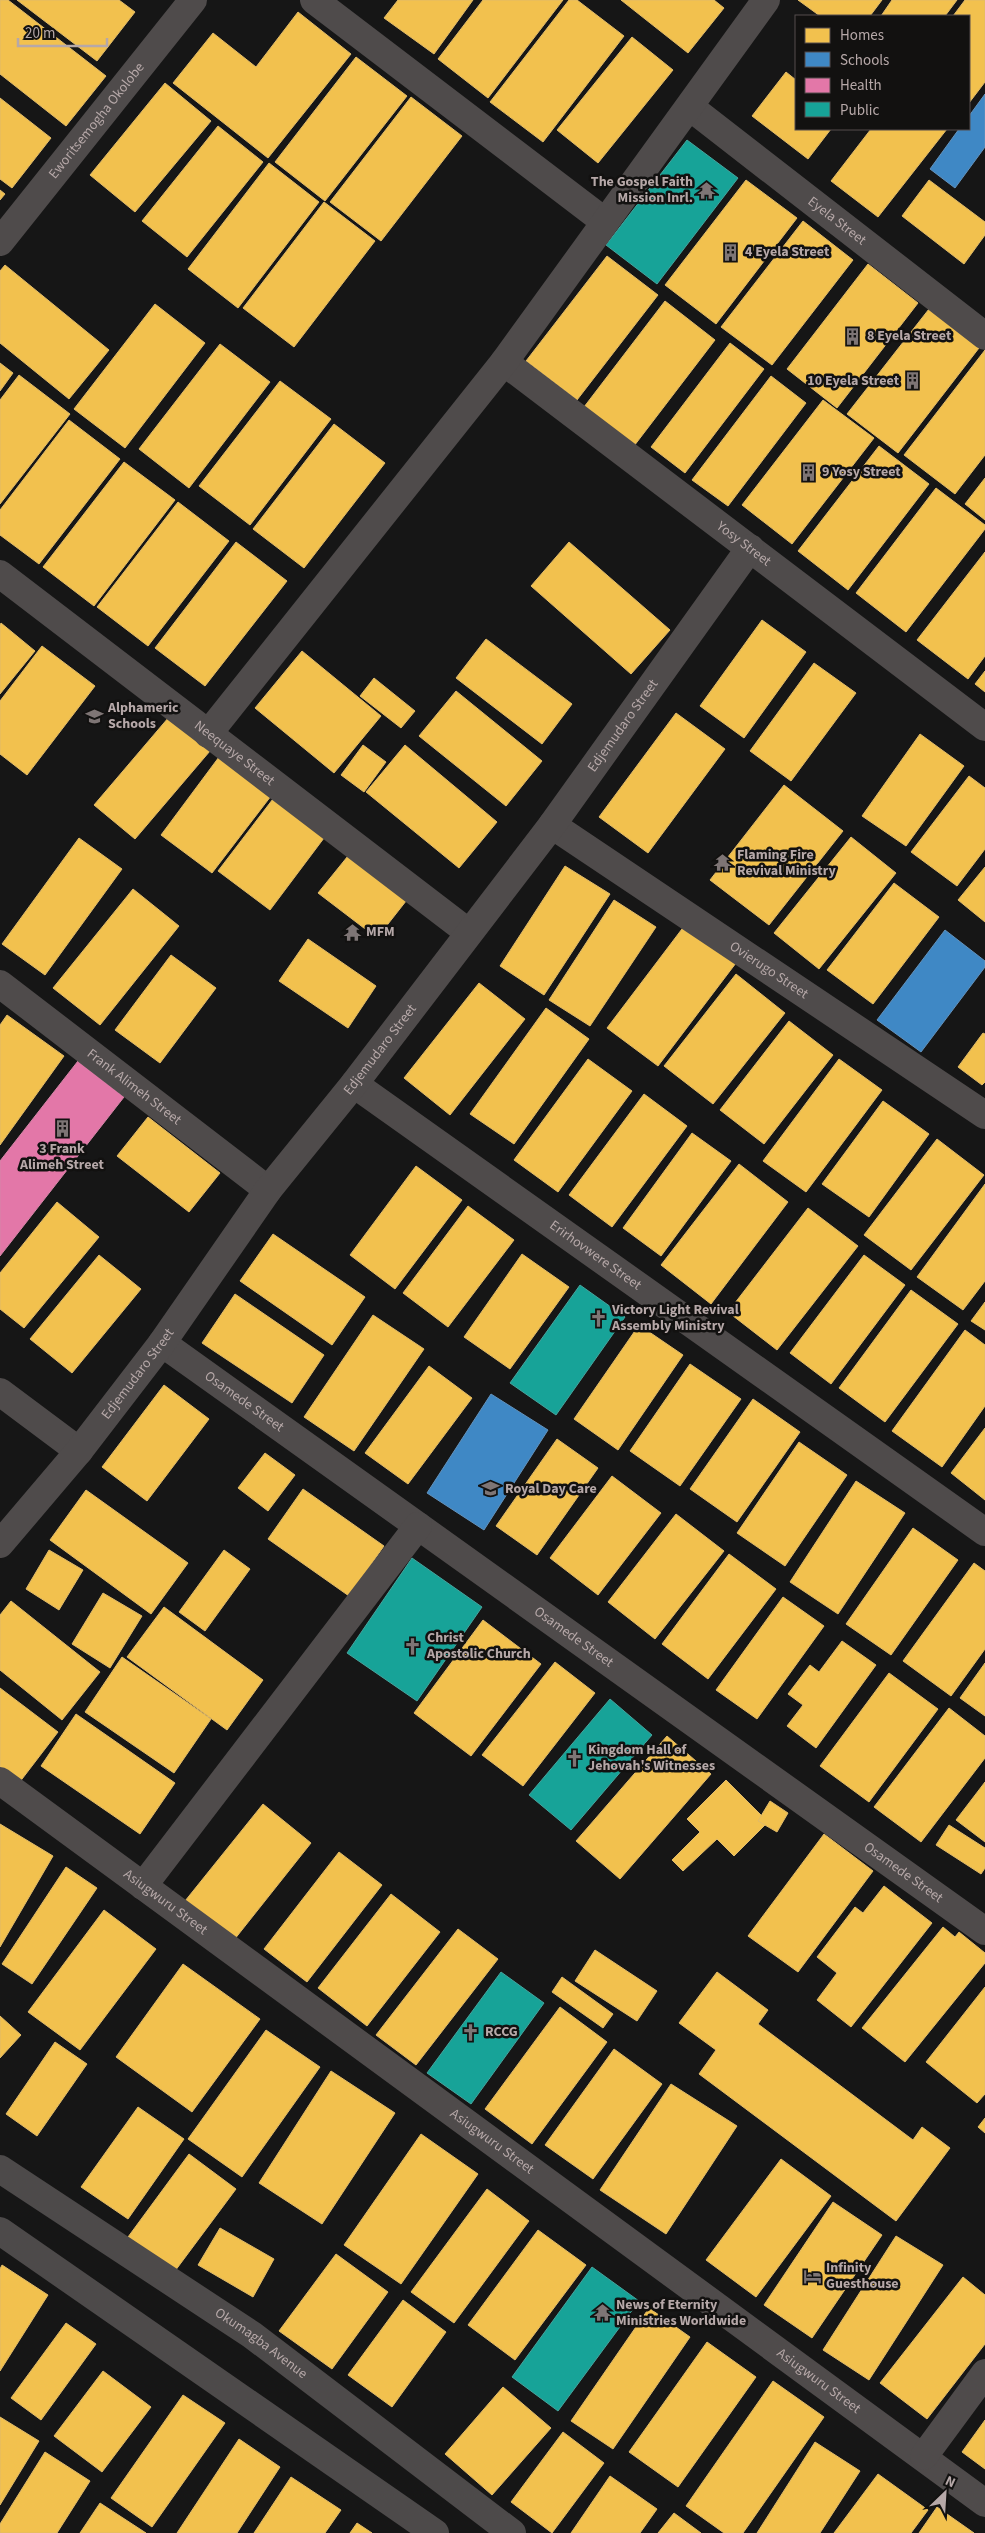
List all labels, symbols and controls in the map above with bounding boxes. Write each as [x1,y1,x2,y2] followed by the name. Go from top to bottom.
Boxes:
[18,15,106,47] scale bar
[795,15,970,130] legend
[25,23,55,44] text: 20 m
[840,25,884,46] text: Homes
[840,50,889,71] text: Schools
[44,58,149,183] street label: Eworitsemogha Okolobe
[840,75,882,96] text: Health
[840,100,879,121] text: Public
[591,172,693,208] place label: The Gospel Faith Mission Inrl.
[697,180,717,200] temple icon: The Gospel Faith Mission Inrl.
[803,192,871,250] street label: Eyela Street
[721,242,741,262] building icon: 4 Eyela Street
[745,242,830,262] place label: 4 Eyela Street
[843,326,863,346] building icon: 8 Eyela Street
[867,326,952,346] place label: 8 Eyela Street
[807,371,900,391] place label: 10 Eyela Street
[903,371,923,391] building icon: 10 Eyela Street
[798,462,818,482] building icon: 9 Yosy Street
[822,462,901,482] place label: 9 Yosy Street
[711,516,776,571] street label: Yosy Street
[583,675,663,776] street label: Edjemudaro Street
[107,698,179,734] place label: Alphameric Schools
[84,706,104,726] school or university icon: Alphameric Schools
[190,716,279,791] street label: Neequaye Street
[737,845,836,881] place label: Flaming Fire Revival Ministry
[713,853,733,873] temple icon: Flaming Fire Revival Ministry
[342,922,362,942] temple icon: MFM
[366,922,395,942] place label: MFM
[725,937,812,1004] street label: Ovierugo Street
[339,1000,422,1099] street label: Edjemudaro Street
[83,1044,186,1130] street label: Frank Alimeh Street
[52,1119,72,1139] building icon: 3 Frank Alimeh Street
[19,1139,105,1175] place label: 3 Frank Alimeh Street
[545,1216,646,1295] street label: Erirhovwere Street
[611,1300,739,1336] place label: Victory Light Revival Assembly Ministry
[588,1308,608,1328] church icon: Victory Light Revival Assembly Ministry
[97,1324,179,1424] street label: Edjemudaro Street
[200,1366,288,1437] street label: Osamede Street
[481,1479,501,1499] school or university icon: Royal Day Care
[505,1479,597,1499] place label: Royal Day Care
[530,1602,618,1673] street label: Osamede Street
[426,1628,531,1664] place label: Christ Apostolic Church
[403,1636,423,1656] church icon: Christ Apostolic Church
[588,1740,715,1776] place label: Kingdom Hall of Jehovah's Witnesses
[564,1748,584,1768] church icon: Kingdom Hall of Jehovah's Witnesses
[859,1837,947,1908] street label: Osamede Street
[119,1865,212,1940] street label: Asiugwuru Street
[461,2022,481,2042] church icon: RCCG
[485,2022,518,2042] place label: RCCG
[446,2104,538,2179] street label: Asiugwuru Street
[826,2258,899,2294] place label: Infinity Guesthouse
[802,2266,822,2286] hotel icon: Infinity Guesthouse
[616,2295,746,2331] place label: News of Eternity Ministries Worldwide
[211,2303,312,2384] street label: Okumagba Avenue
[592,2303,612,2323] temple icon: News of Eternity Ministries Worldwide
[772,2343,865,2419] street label: Asiugwuru Street
[920,2468,970,2518] north arrow
[942,2471,959,2493] text: N

